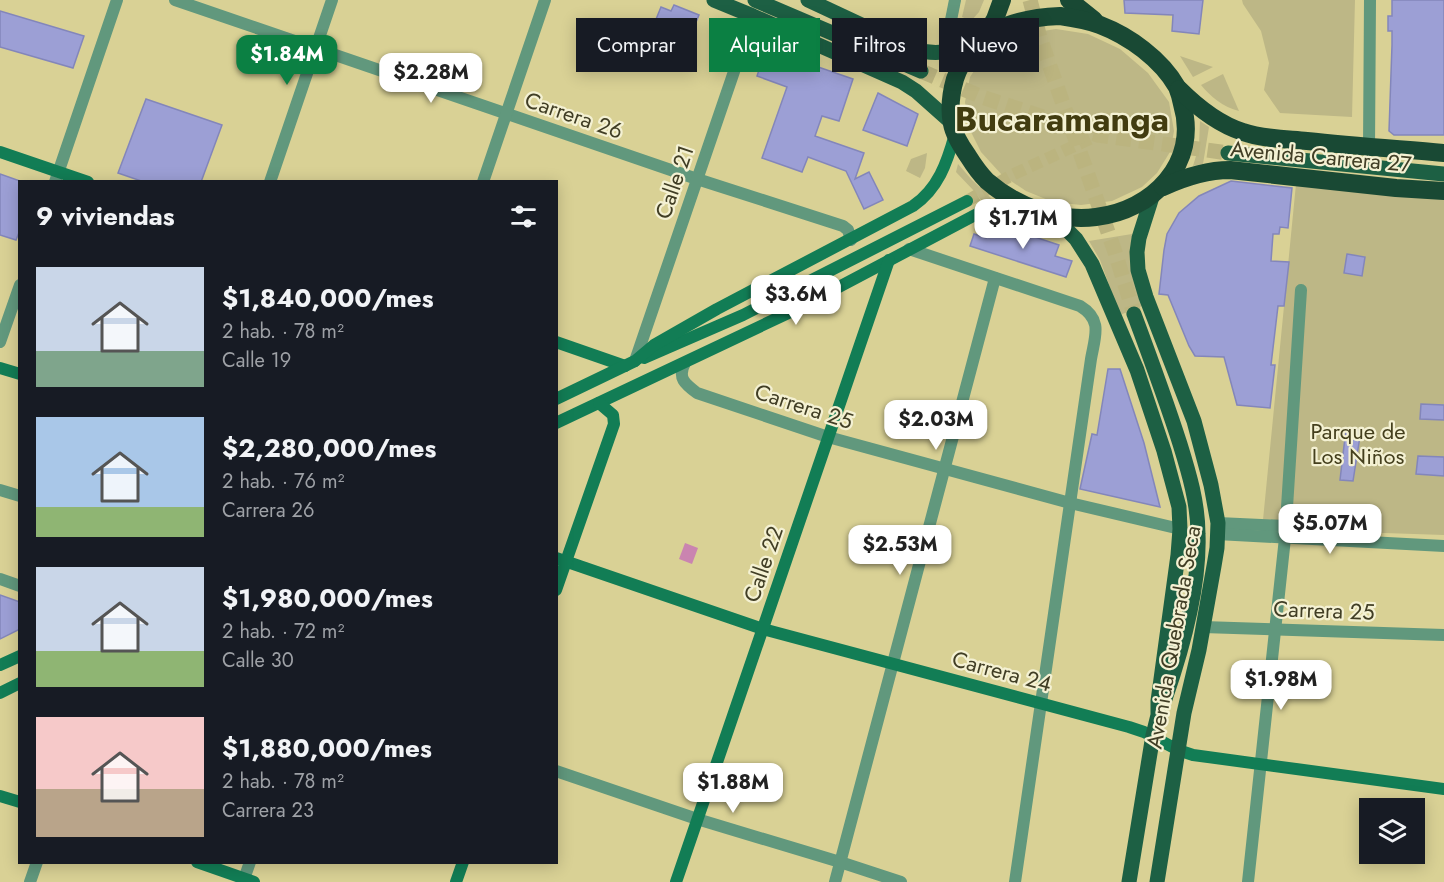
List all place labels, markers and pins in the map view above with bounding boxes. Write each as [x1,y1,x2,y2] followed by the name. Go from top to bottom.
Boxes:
[238,35,336,86] pin: $1.84M
[382,53,480,104] pin: $2.28M
[974,199,1072,250] pin: $1.71M
[754,275,838,326] pin: $3.6M
[887,400,985,451] pin: $2.03M
[1281,504,1379,555] pin: $5.07M
[851,525,949,576] pin: $2.53M
[1232,660,1330,711] pin: $1.98M
[684,763,782,814] pin: $1.88M

